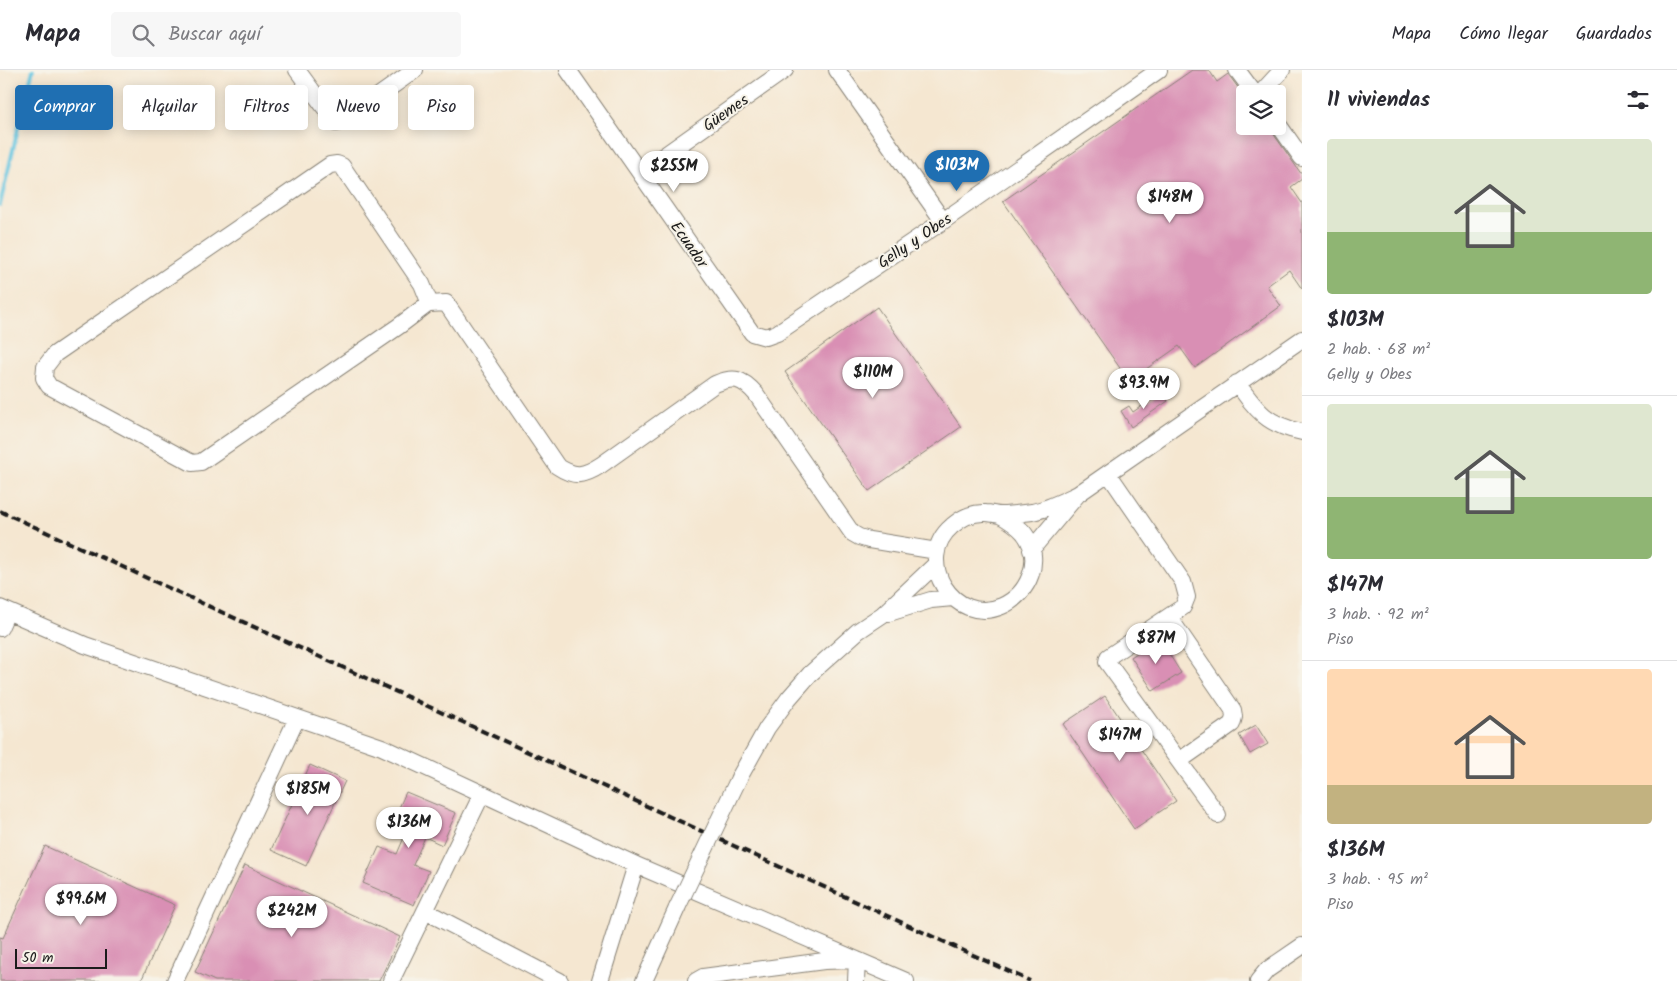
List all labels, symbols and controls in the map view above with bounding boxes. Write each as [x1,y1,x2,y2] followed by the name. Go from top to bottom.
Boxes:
[111,12,461,57] search box
[25,15,81,54] text: Mapa
[169,20,261,50] text: Buscar aquí
[1392,20,1431,49] text: Mapa
[1459,20,1548,49] text: Cómo llegar
[1576,20,1652,49] text: Guardados
[129,21,157,49] icon: search
[1327,84,1430,117] text: 11 viviendas
[15,85,113,130] chip: Comprar
[123,85,215,130] chip: Alquilar
[225,85,308,130] chip: Filtros
[318,85,398,130] chip: Nuevo
[408,85,474,130] chip: Piso
[1236,85,1286,135] map controls
[1236,85,1286,135] button: layers
[1624,86,1652,114] icon: filters
[698,88,754,138] street label: Güemes
[639,150,709,193] pin: $255M
[922,150,992,192] pin: $103M
[935,153,979,178] text: $103M
[650,154,698,179] text: $255M
[1445,171,1535,261] icon: home
[1135,182,1205,224] pin: $148M
[1148,185,1192,210] text: $148M
[873,207,957,275] street label: Gelly y Obes
[664,216,715,275] street label: Ecuador
[1327,304,1384,337] text: $103M
[1327,337,1430,362] text: 2 hab. · 68 m²
[838,356,908,399] pin: $110M
[853,360,893,385] text: $110M
[1327,362,1412,387] text: Gelly y Obes
[1103,368,1185,410] pin: $93.9M
[1119,371,1169,396] text: $93.9M
[1445,437,1535,527] icon: home
[1327,569,1383,602] text: $147M
[1327,602,1429,627] text: 3 hab. · 92 m²
[1126,622,1186,665] pin: $87M
[1137,626,1175,651] text: $87M
[1327,627,1354,652] text: Piso
[1445,702,1535,792] icon: home
[1085,720,1155,762] pin: $147M
[1099,723,1141,748] text: $147M
[273,774,343,816] pin: $185M
[286,777,330,802] text: $185M
[374,806,444,849] pin: $136M
[387,810,431,835] text: $136M
[1327,834,1385,867] text: $136M
[1327,867,1428,892] text: 3 hab. · 95 m²
[40,884,122,926] pin: $99.6M
[56,887,106,912] text: $99.6M
[1327,892,1354,917] text: Piso
[257,896,327,938] pin: $242M
[268,899,316,924] text: $242M
[15,946,108,969] scale bar
[22,947,53,969] text: 50 m

